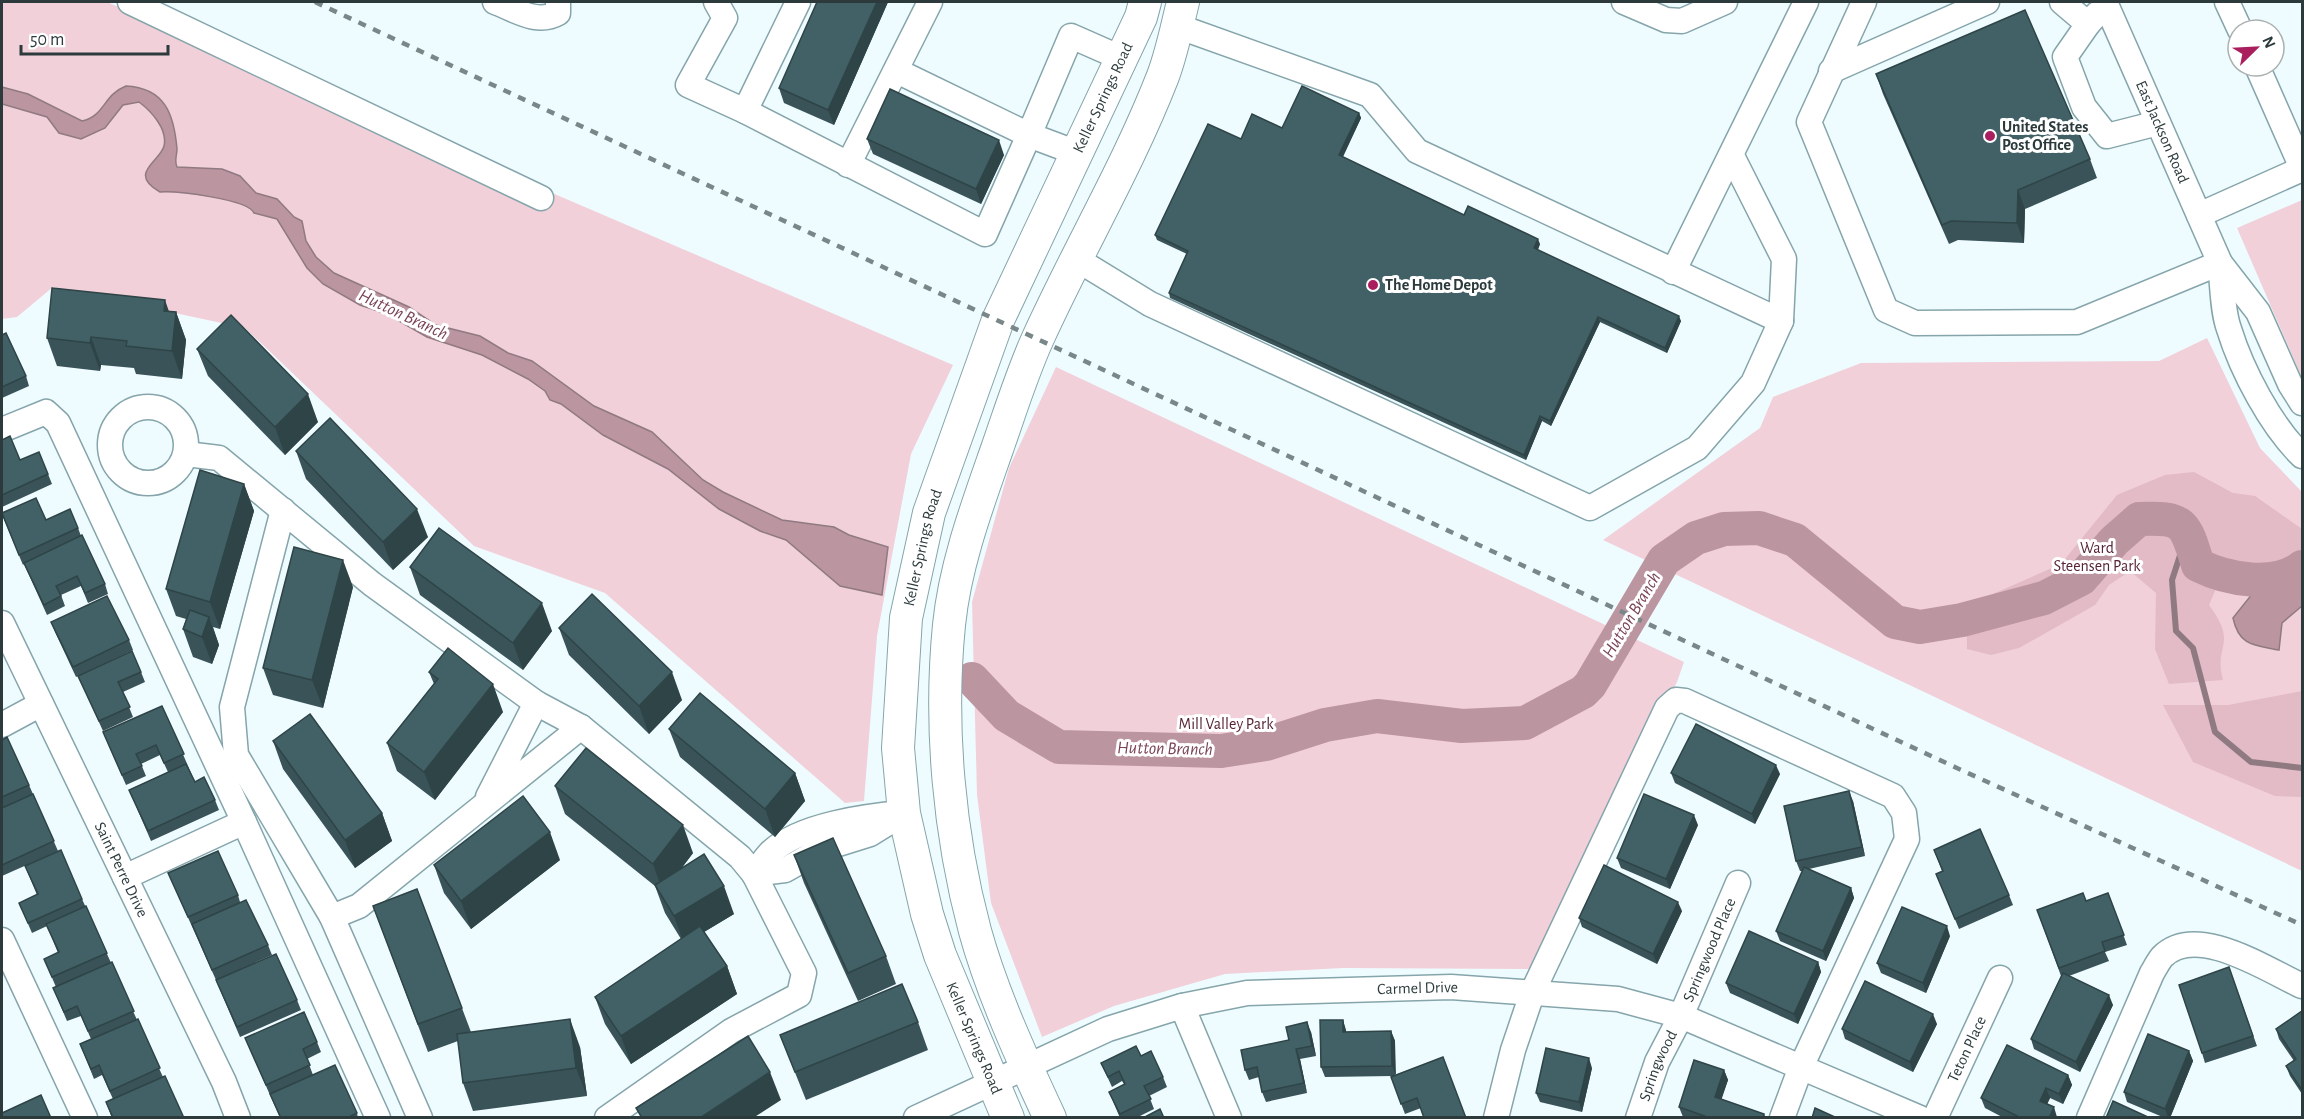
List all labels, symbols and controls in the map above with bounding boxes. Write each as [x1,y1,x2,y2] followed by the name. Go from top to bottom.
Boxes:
[21,18,168,56] scale bar
[2226,18,2286,78] north arrow
[30,31,64,49] text: 50 m
[2259,34,2278,51] text: N
[1070,40,1136,155] street label: Keller Springs Road
[2133,78,2192,186] street label: East Jackson Road
[2002,119,2088,153] place label: United States Post Office
[1983,129,1997,143] marker: United States Post Office
[1385,277,1493,293] place label: The Home Depot
[1366,278,1380,292] marker: The Home Depot
[356,287,450,343] water label: Hutton Branch
[901,487,945,608] street label: Keller Springs Road
[2053,540,2141,574] park label: Ward Steensen Park
[1600,569,1664,661] water label: Hutton Branch
[1179,716,1274,733] park label: Mill Valley Park
[1117,739,1213,759] water label: Hutton Branch
[92,820,151,920] street label: Saint Perre Drive
[1680,896,1739,1004] street label: Springwood Place
[1377,979,1458,997] street label: Carmel Drive
[943,980,1005,1096] street label: Keller Springs Road
[1945,1014,1989,1085] street label: Teton Place
[1636,1028,1680,1103] street label: Springwood

